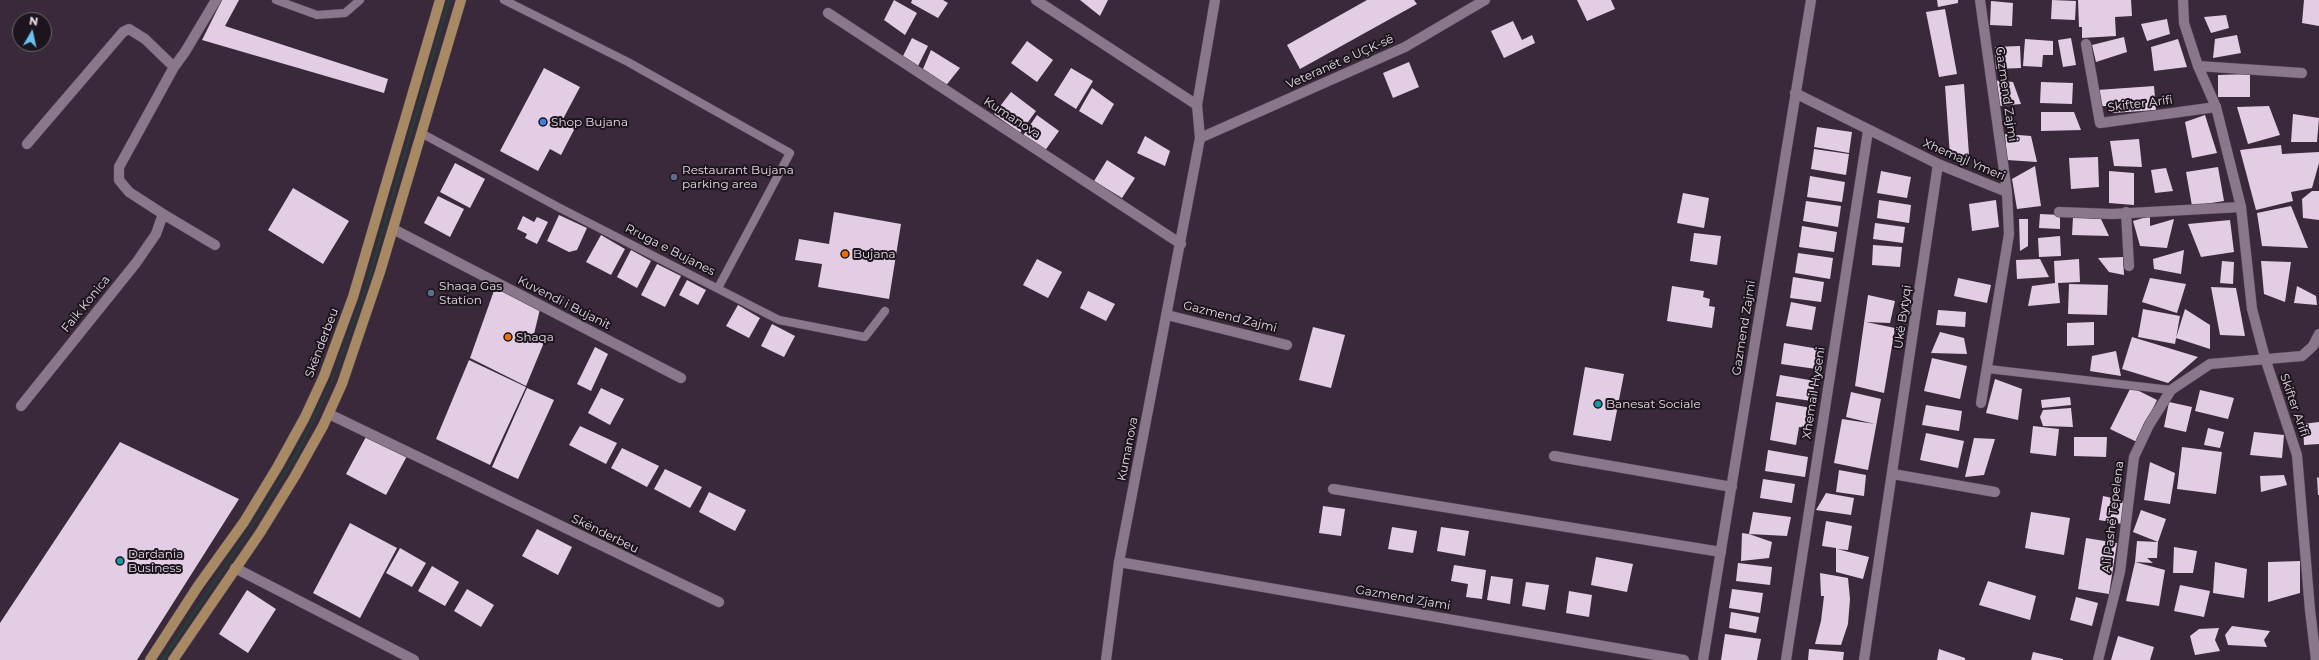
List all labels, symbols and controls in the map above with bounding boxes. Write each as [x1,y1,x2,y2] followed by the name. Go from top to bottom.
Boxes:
[12,12,52,52] north arrow
[28,14,39,29] text: N
[1284,32,1396,92] street label: Veteranët e UÇK-së
[1992,45,2020,143] street label: Gazmend Zajmi
[2107,93,2173,115] street label: Skifter Arifi
[981,94,1043,142] street label: Kumanova
[551,115,628,129] place label: Shop Bujana
[538,117,548,127] marker: Shop Bujana
[1921,136,2007,184] street label: Xhemajl Ymeri
[682,163,794,191] place label: Restaurant Bujana parking area
[669,172,679,182] marker: Restaurant Bujana parking area
[623,221,717,279] street label: Rruga e Bujanes
[853,247,896,261] place label: Bujana
[840,249,850,259] marker: Bujana
[59,273,113,335] street label: Faik Konica
[515,273,613,333] street label: Kuvendi i Bujanit
[439,279,502,307] place label: Shaqa Gas Station
[1729,279,1759,377] street label: Gazmend Zajmi
[1891,284,1915,350] street label: Ukë Bytyqi
[426,288,436,298] marker: Shaqa Gas Station
[1182,298,1278,336] street label: Gazmend Zajmi
[302,306,342,380] street label: Skënderbeu
[516,330,554,344] place label: Shaqa
[503,332,513,342] marker: Shaqa
[1800,346,1828,440] street label: Xhemail Hyseni
[2277,372,2311,438] street label: Skifter Arifi
[1606,397,1701,411] place label: Banesat Sociale
[1593,399,1603,409] marker: Banesat Sociale
[1115,416,1141,482] street label: Kumanova
[2099,460,2127,574] street label: Ali Pashë Tepelena
[569,511,641,557] street label: Skënderbeu
[128,547,183,575] place label: Dardania Business
[115,556,125,566] marker: Dardania Business
[1354,583,1452,613] street label: Gazmend Zjami

